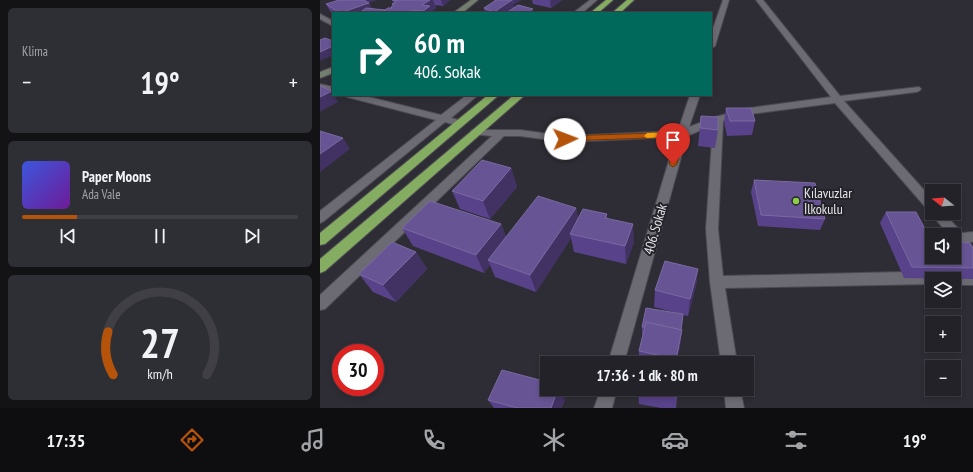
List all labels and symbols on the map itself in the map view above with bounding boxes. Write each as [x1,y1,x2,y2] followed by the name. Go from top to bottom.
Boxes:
[544,118,586,160] position arrow
[656,123,690,164] pin
[804,184,852,218] place label: Kılavuzlar İlkokulu
[925,184,961,220] north arrow
[791,196,801,206] marker: Kılavuzlar İlkokulu
[639,201,671,256] street label: 406. Sokak
[332,344,384,396] speed limit sign: 30

